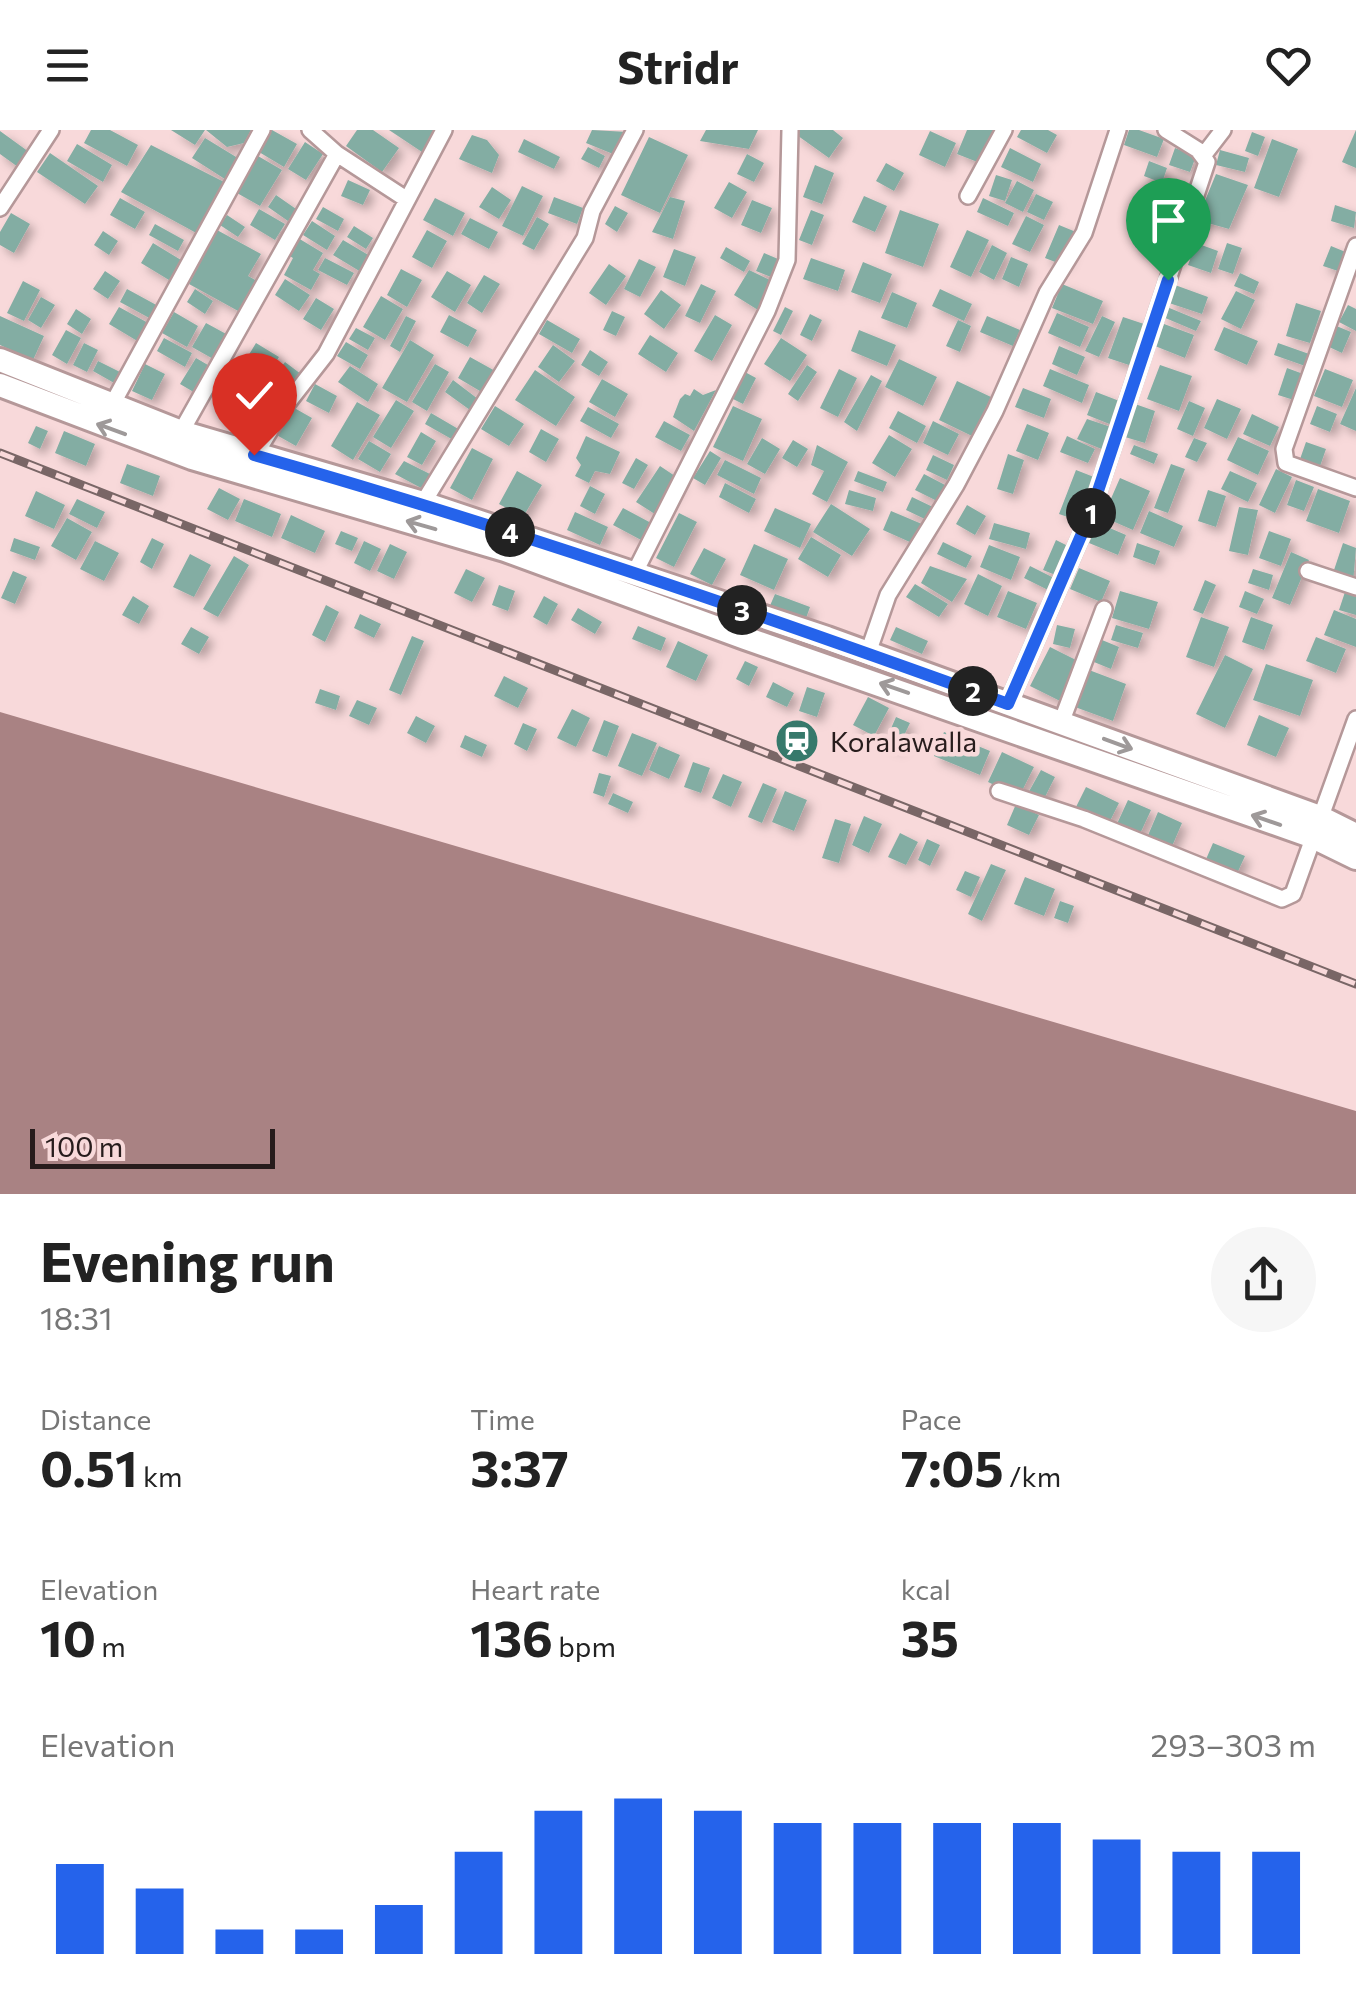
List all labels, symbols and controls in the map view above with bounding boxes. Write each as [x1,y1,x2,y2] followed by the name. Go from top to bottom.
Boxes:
[40,38,95,93] icon: menu
[617,38,739,93] text: Stridr
[1261,38,1316,93] icon: heart
[1126,178,1211,281] pin
[1141,193,1196,248] icon: arrive
[212,353,297,456] pin
[227,368,282,423] icon: check
[97,419,128,437] one-way arrow
[1066,488,1116,538] pin: 1
[1085,496,1097,530] text: 1
[485,507,535,557] pin: 4
[406,515,438,533] one-way arrow
[501,515,519,549] text: 4
[717,585,767,635] pin: 3
[734,593,750,627] text: 3
[948,666,998,716] pin: 2
[965,674,981,708] text: 2
[880,678,911,696] one-way arrow
[774,718,820,764] station icon: Koralawalla
[830,724,977,758] place label: Koralawalla
[1102,736,1133,754] one-way arrow
[1252,810,1283,828] one-way arrow
[30,1124,275,1168] scale bar
[45,1129,123,1163] text: 100 m
[40,1226,335,1293] text: Evening run
[1211,1227,1316,1332] button: share
[40,1297,113,1337] text: 18:31
[40,1402,151,1436] text: Distance
[470,1402,535,1436] text: Time
[901,1402,962,1436] text: Pace
[40,1436,138,1497] text: 0.51
[470,1436,569,1497] text: 3:37
[901,1436,1004,1497] text: 7:05
[138,1459,183,1493] text: km
[1004,1459,1061,1493] text: /km
[40,1572,158,1606] text: Elevation
[470,1572,600,1606] text: Heart rate
[901,1572,951,1606] text: kcal
[40,1606,96,1667] text: 10
[470,1606,553,1667] text: 136
[901,1606,959,1667] text: 35
[96,1629,126,1663] text: m
[553,1629,616,1663] text: bpm
[40,1724,175,1764] text: Elevation
[1151,1724,1316,1764] text: 293–303 m

